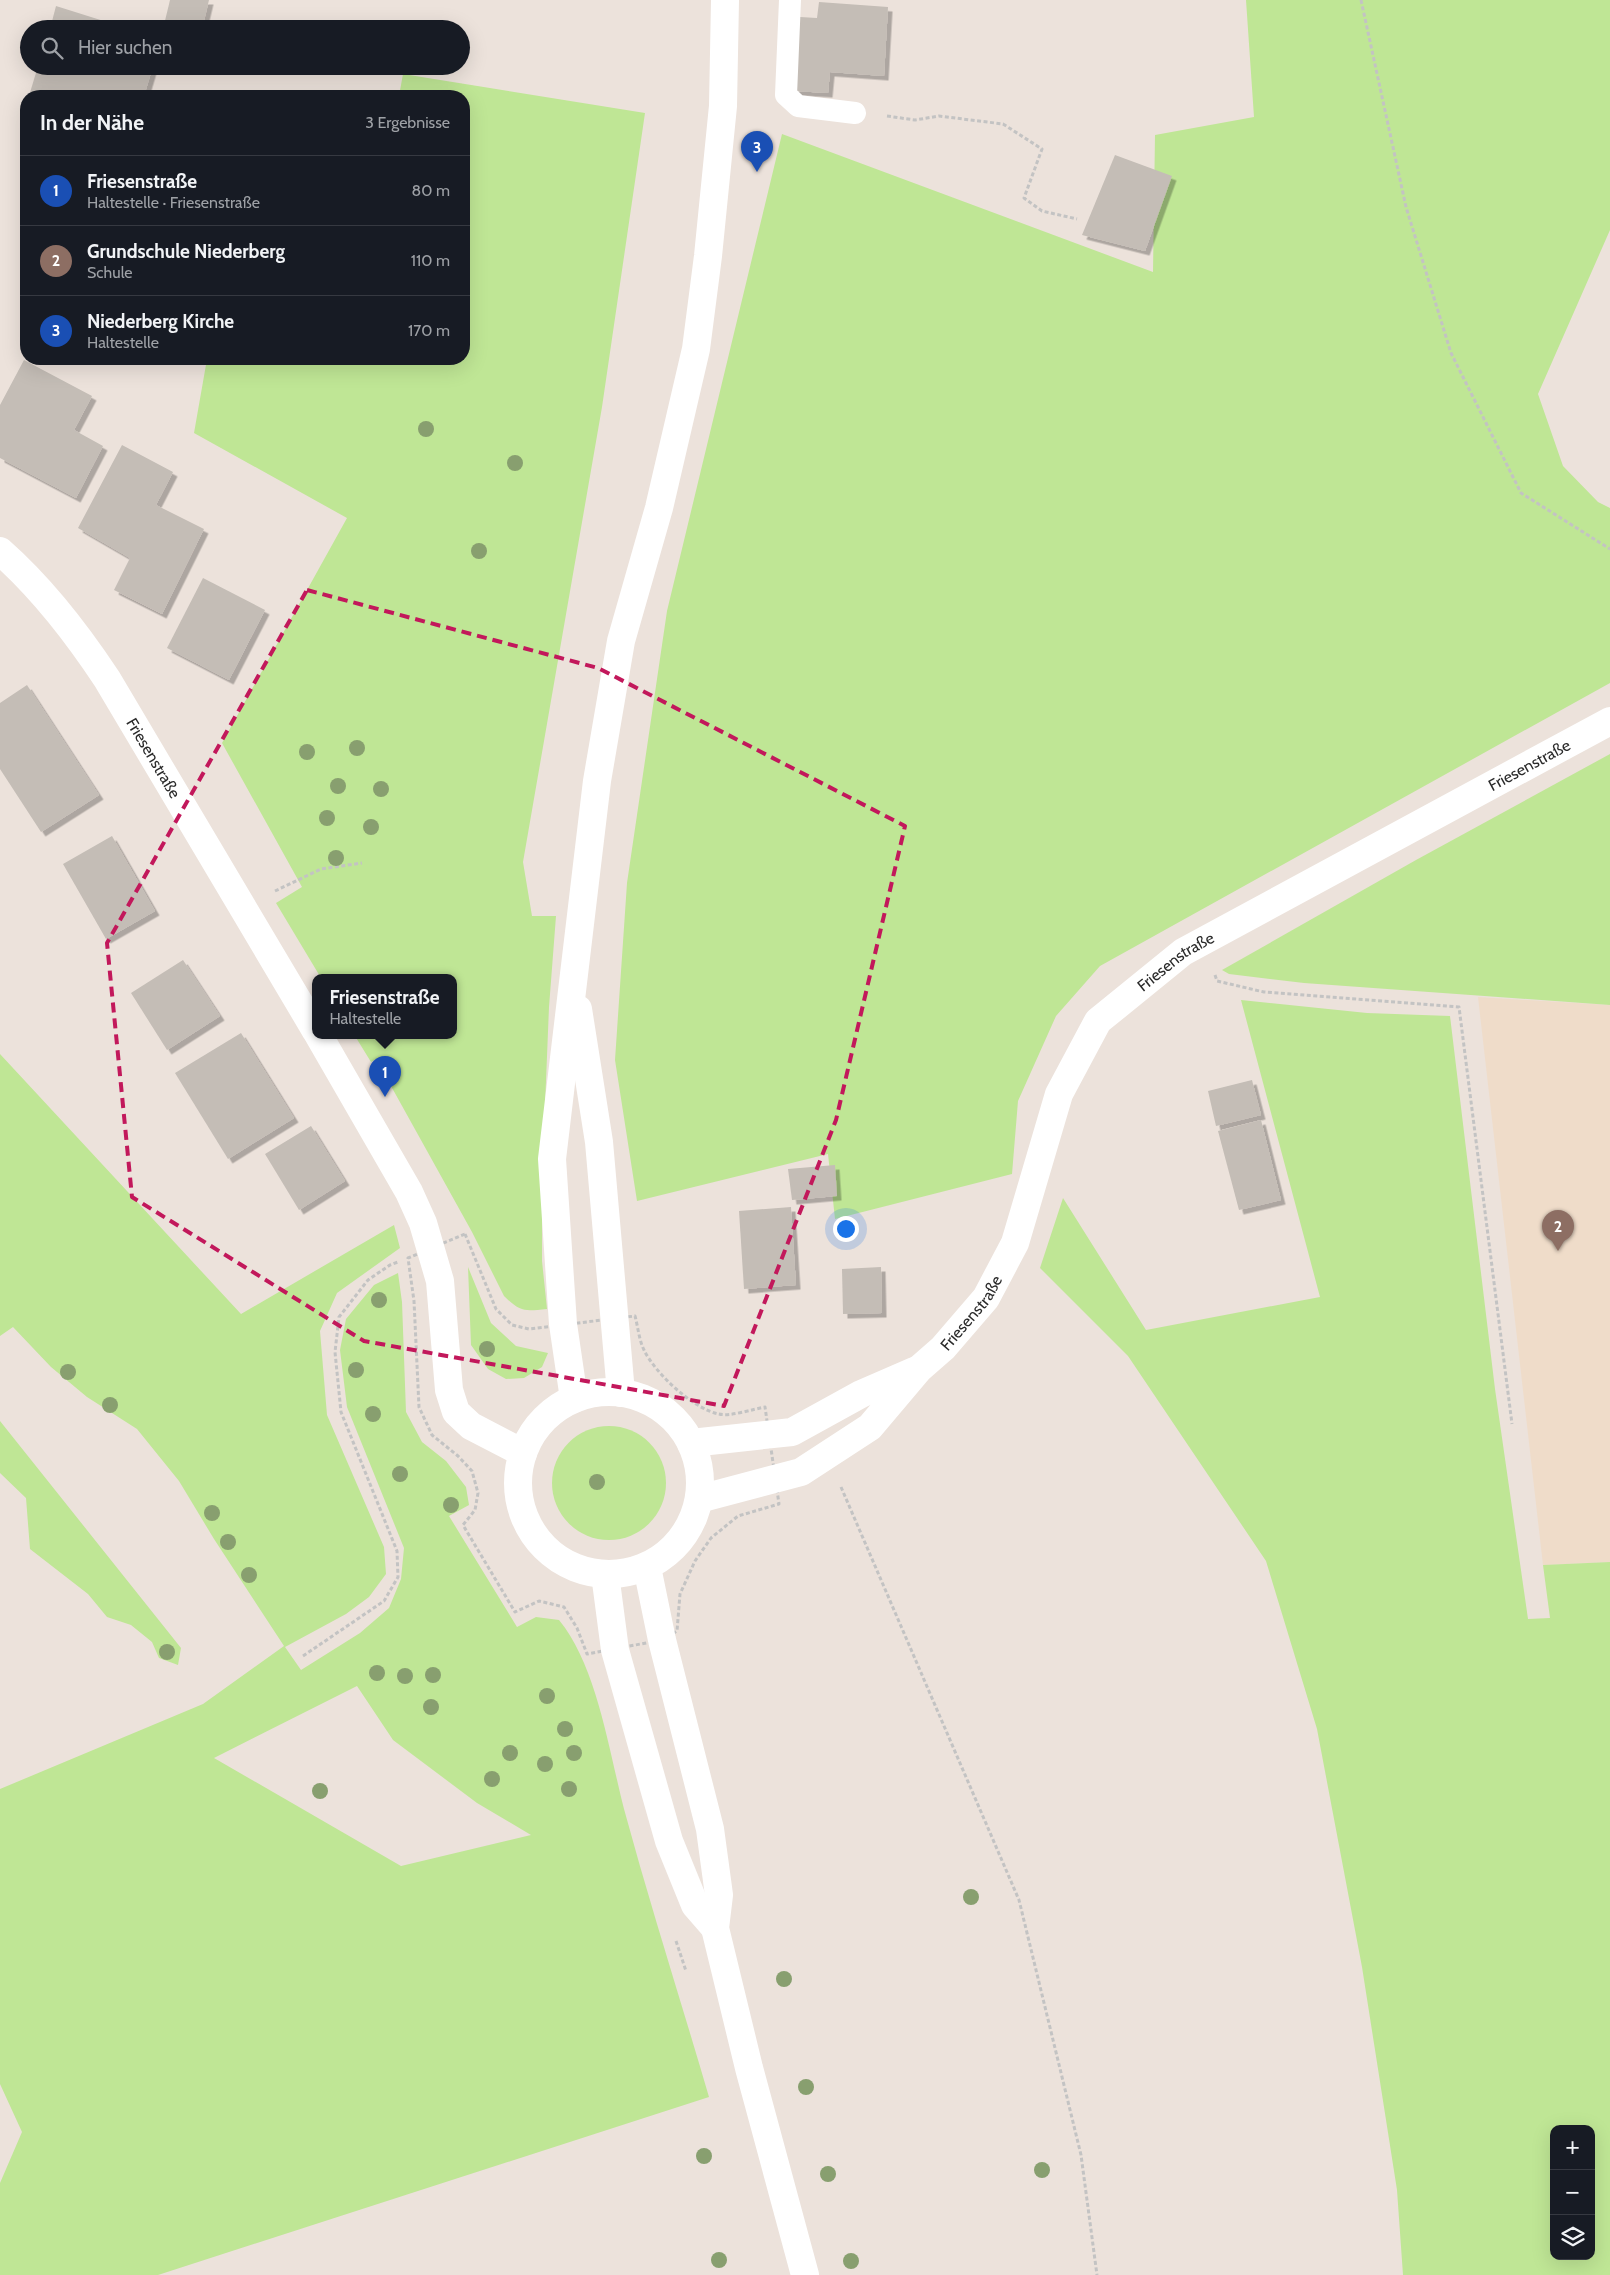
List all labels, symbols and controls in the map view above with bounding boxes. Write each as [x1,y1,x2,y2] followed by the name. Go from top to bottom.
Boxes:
[20,20,470,75] search box
[38,34,66,62] icon: search
[78,36,172,59] text: Hier suchen
[40,110,144,135] text: In der Nähe
[365,113,450,132] text: 3 Ergebnisse
[741,131,773,172] pin: 3
[87,170,197,193] text: Friesenstraße
[53,181,59,200] text: 1
[412,181,450,200] text: 80 m
[87,193,260,212] text: Haltestelle · Friesenstraße
[87,240,285,263] text: Grundschule Niederberg
[52,251,60,270] text: 2
[411,251,450,270] text: 110 m
[87,263,133,282] text: Schule
[87,310,234,333] text: Niederberg Kirche
[52,321,60,340] text: 3
[408,321,450,340] text: 170 m
[87,333,159,352] text: Haltestelle
[122,714,185,802] street label: Friesenstraße
[1485,735,1574,795] street label: Friesenstraße
[1133,928,1217,995] street label: Friesenstraße
[312,974,457,1039] popup
[329,986,440,1009] text: Friesenstraße
[329,1009,401,1028] text: Haltestelle
[369,1056,401,1097] pin: 1
[1542,1210,1574,1251] pin: 2
[833,1216,859,1242] your location
[936,1272,1006,1354] street label: Friesenstraße
[1550,2125,1595,2260] map controls
[1550,2125,1595,2170] button: +
[1550,2170,1595,2215] button: −
[1550,2215,1595,2260] button: layers

